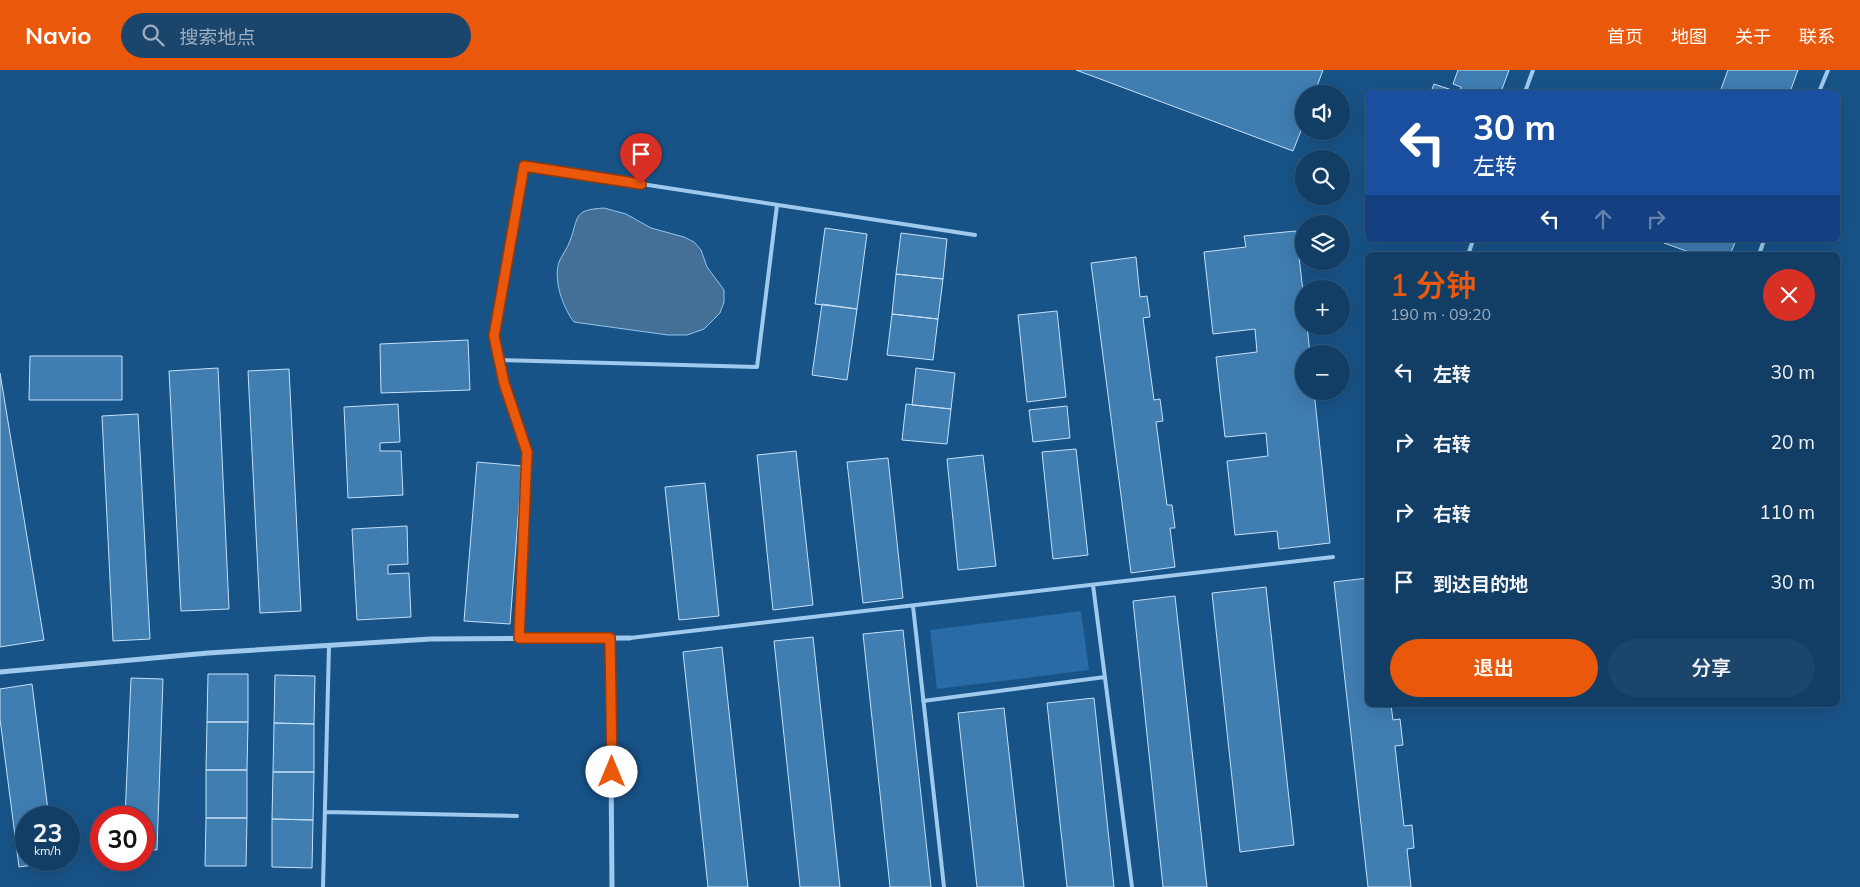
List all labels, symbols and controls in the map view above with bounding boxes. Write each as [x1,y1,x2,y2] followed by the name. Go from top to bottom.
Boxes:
[121,13,471,58] search box
[25,20,91,50] text: Navio
[139,21,167,49] icon: search
[179,25,255,49] text: 搜索地点
[1607,25,1643,48] text: 首页
[1671,25,1707,48] text: 地图
[1735,25,1771,48] text: 关于
[1799,25,1835,48] text: 联系
[1295,85,1350,400] map controls
[1295,85,1350,140] button: sound
[1473,105,1556,149] text: 30 m
[1390,110,1455,175] icon: left
[620,133,662,184] pin
[627,140,655,168] icon: arrive
[1295,150,1350,205] button: search
[1473,152,1517,180] text: 左转
[1536,205,1564,233] icon: left
[1589,205,1617,233] icon: ahead
[1642,205,1670,233] icon: right
[1295,215,1350,270] button: layers
[1390,266,1476,304] text: 1 分钟
[1763,269,1815,321] button: close
[1295,280,1350,335] button: +
[1390,304,1491,324] text: 190 m · 09:20
[1295,345,1350,400] button: −
[1390,358,1418,386] icon: left
[1771,360,1815,384] text: 30 m
[1433,362,1471,386] text: 左转
[1390,428,1418,456] icon: right
[1771,430,1815,454] text: 20 m
[1433,432,1471,456] text: 右转
[1390,498,1418,526] icon: right
[1759,500,1815,524] text: 110 m
[1433,502,1471,526] text: 右转
[1390,568,1418,596] icon: arrive
[1771,570,1815,594] text: 30 m
[1433,572,1528,596] text: 到达目的地
[1390,639,1598,697] button: 退出
[1608,639,1815,697] button: 分享
[585,745,637,797] position arrow
[90,806,155,871] speed limit sign: 30
[32,817,63,848] text: 23
[34,843,61,858] text: km/h

